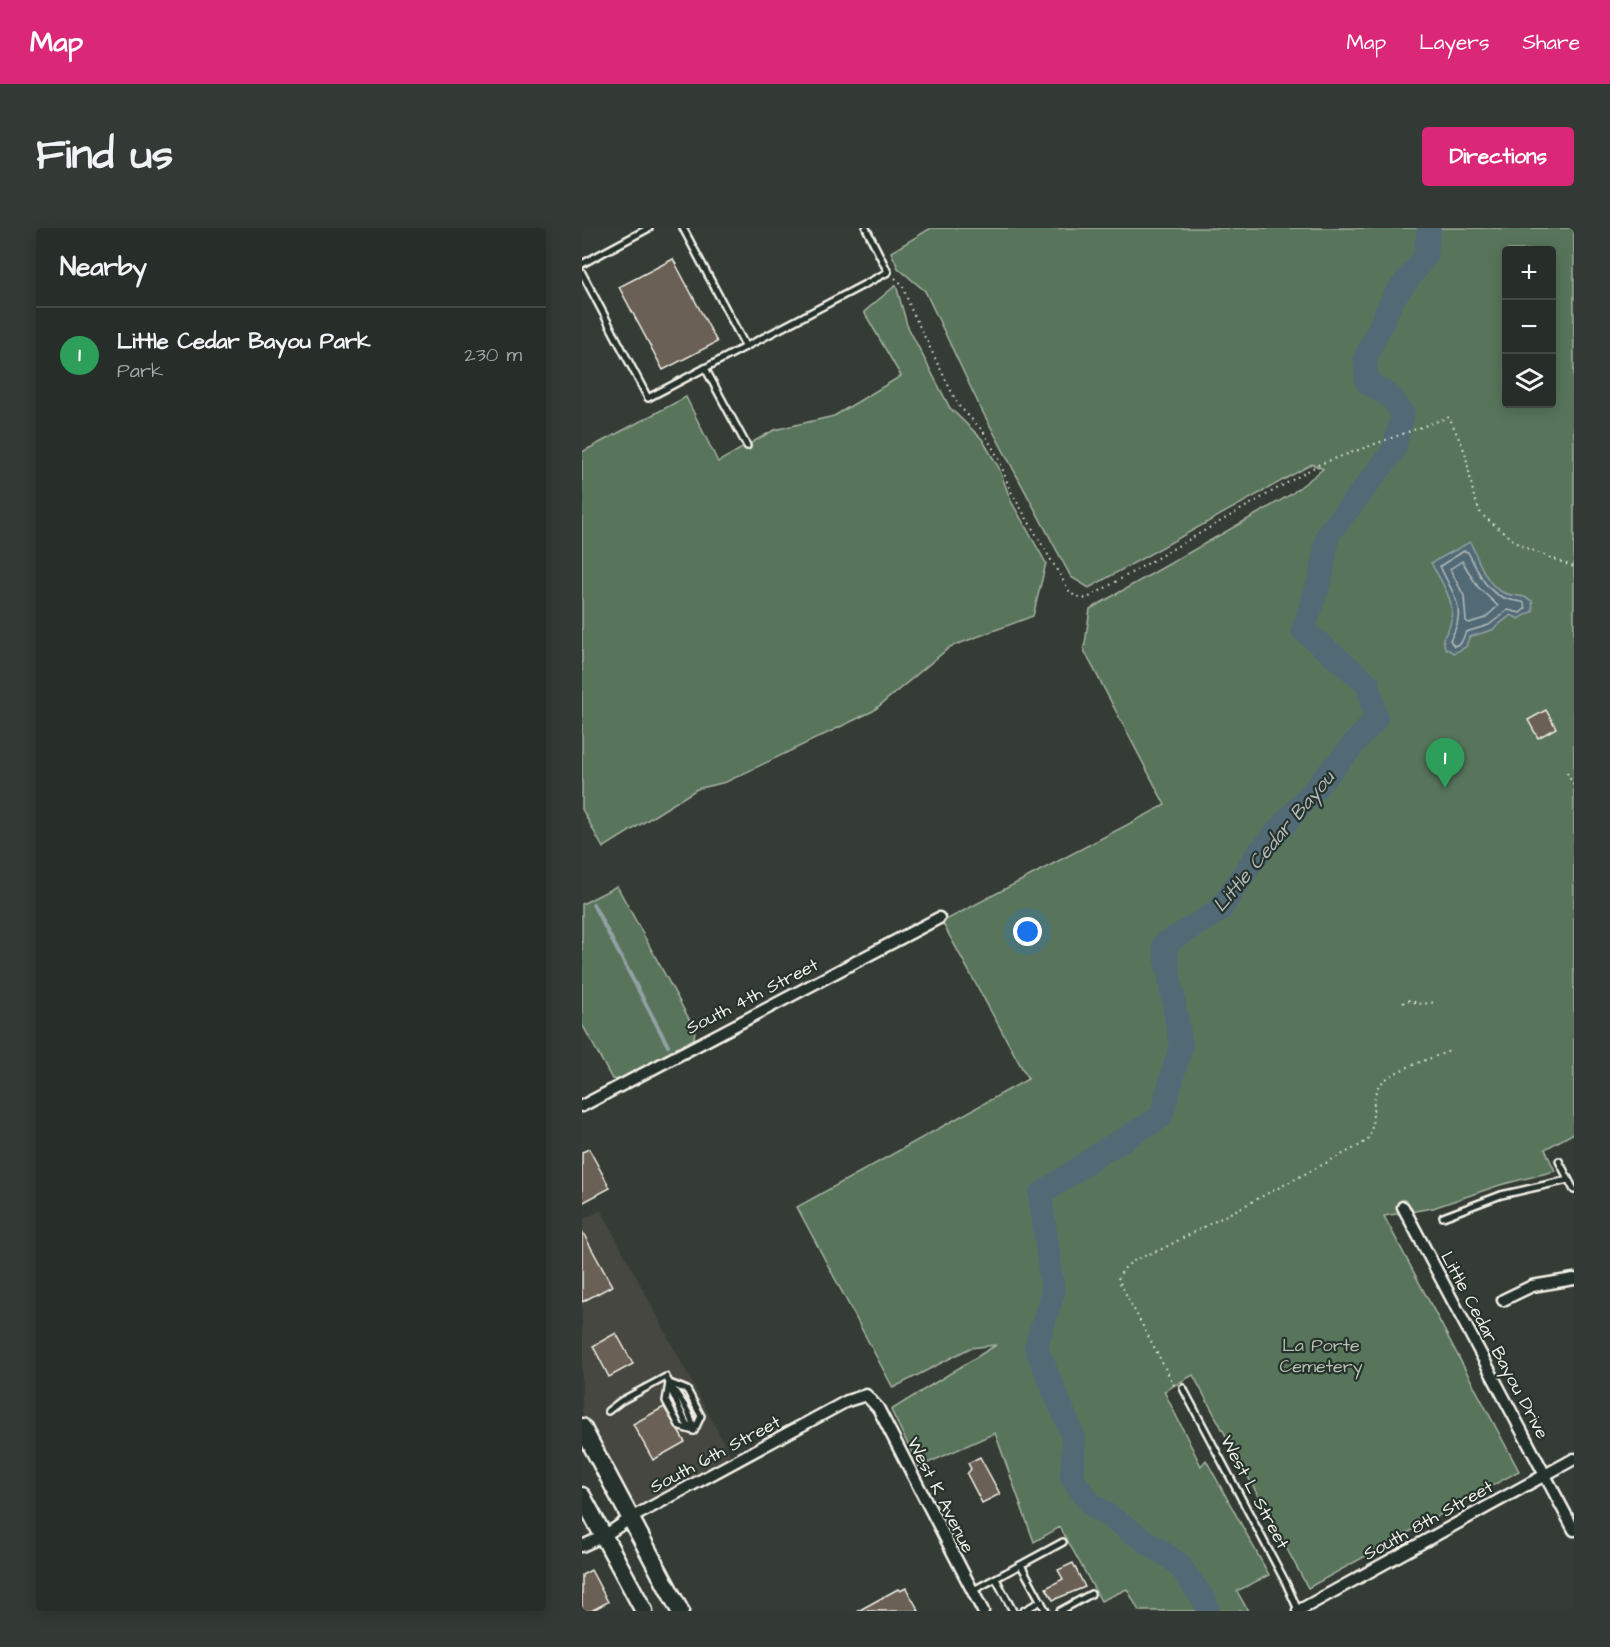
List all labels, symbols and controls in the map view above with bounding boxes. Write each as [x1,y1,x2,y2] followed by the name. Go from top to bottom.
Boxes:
[30,23,83,62] text: Map
[1346,28,1386,57] text: Map
[1419,28,1489,57] text: Layers
[1522,28,1580,57] text: Share
[36,127,173,185] text: Find us
[1422,127,1574,186] button: Directions
[1502,246,1556,408] map controls
[1502,246,1556,300] button: +
[60,249,147,285] text: Nearby
[1502,300,1556,354] button: −
[117,326,371,357] text: Little Cedar Bayou Park
[78,341,81,369] text: 1
[464,341,522,369] text: 230 m
[1502,354,1556,408] button: layers
[117,357,163,385] text: Park
[1426,738,1464,788] pin: 1
[1206,764,1343,919] water label: Little Cedar Bayou
[1013,917,1042,946] your location
[682,952,823,1041] street label: South 4th Street
[1434,1247,1555,1444] street label: Little Cedar Bayou Drive
[1279,1333,1363,1380] park label: La Porte Cemetery
[646,1409,786,1499] street label: South 6th Street
[1214,1431,1295,1554] street label: West L Street
[901,1433,981,1558] street label: West K Avenue
[1359,1474,1498,1566] street label: South 8th Street

